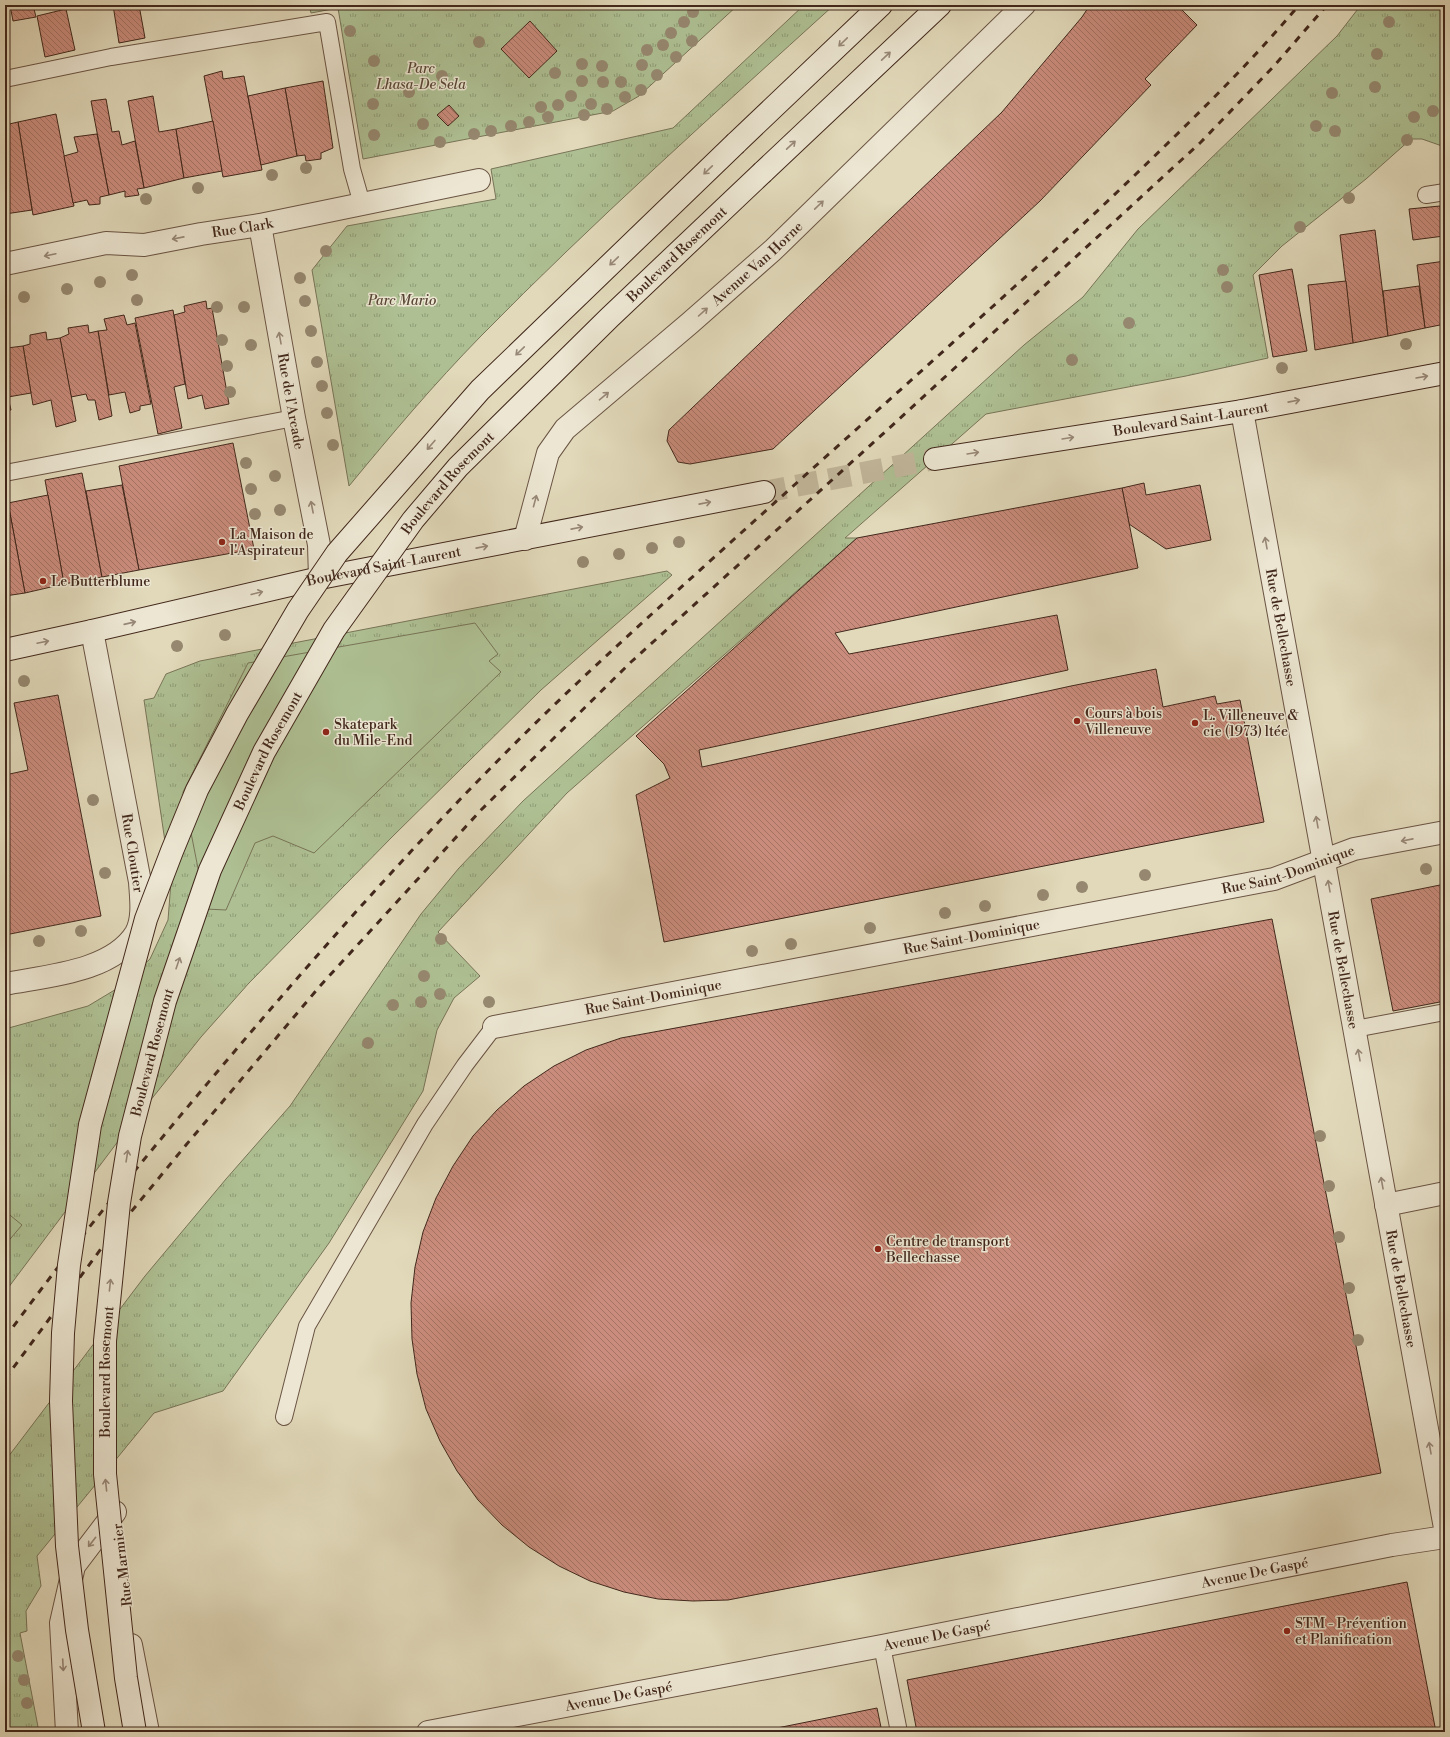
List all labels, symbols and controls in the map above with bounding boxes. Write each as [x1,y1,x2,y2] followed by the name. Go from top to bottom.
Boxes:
[838,37,848,46] one-way arrow
[881,51,891,61] one-way arrow
[375,60,466,94] park label: Parc Lhasa-De Sela
[786,141,797,150] one-way arrow
[703,166,713,175] one-way arrow
[814,200,824,210] one-way arrow
[622,203,731,307] street label: Boulevard Rosemont
[211,214,275,242] street label: Rue Clark
[707,218,807,311] street label: Avenue Van Horne
[172,235,185,243] one-way arrow
[43,251,56,259] one-way arrow
[609,256,619,266] one-way arrow
[367,292,436,310] park label: Parc Mario
[698,307,708,317] one-way arrow
[276,332,284,345] one-way arrow
[515,346,525,356] one-way arrow
[273,352,308,451] street label: Rue de l'Arcade
[1415,373,1428,381] one-way arrow
[599,392,610,401] one-way arrow
[1288,397,1301,405] one-way arrow
[1111,398,1270,441] street label: Boulevard Saint-Laurent
[397,428,499,539] street label: Boulevard Rosemont
[1061,434,1074,442] one-way arrow
[427,440,436,451] one-way arrow
[966,449,979,457] one-way arrow
[532,495,539,508] one-way arrow
[698,499,711,507] one-way arrow
[307,501,315,514] one-way arrow
[570,524,583,532] one-way arrow
[230,526,314,560] place label: La Maison de l'Aspirateur
[217,537,227,547] marker: La Maison de l'Aspirateur
[1262,537,1270,550] one-way arrow
[304,543,463,591] street label: Boulevard Saint-Laurent
[476,543,489,551] one-way arrow
[1261,567,1300,688] street label: Rue de Bellechasse
[51,573,150,591] place label: Le Butterblume
[38,576,48,586] marker: Le Butterblume
[250,589,263,596] one-way arrow
[123,618,136,626] one-way arrow
[36,637,49,645] one-way arrow
[230,688,307,814] street label: Boulevard Rosemont
[1084,705,1162,739] place label: Cours à bois Villeneuve
[1203,707,1300,741] place label: L. Villeneuve & cie (1973) ltée
[334,716,413,750] place label: Skatepark du Mile-End
[1072,716,1082,726] marker: Cours à bois Villeneuve
[1190,718,1200,728] marker: L. Villeneuve & cie (1973) ltée
[321,727,331,737] marker: Skatepark du Mile-End
[117,812,147,894] street label: Rue Cloutier
[1313,816,1321,829] one-way arrow
[1401,836,1414,844] one-way arrow
[1220,842,1357,899] street label: Rue Saint-Dominique
[1324,879,1332,892] one-way arrow
[1323,910,1362,1030] street label: Rue de Bellechasse
[902,916,1041,959] street label: Rue Saint-Dominique
[175,957,182,970] one-way arrow
[584,976,723,1020] street label: Rue Saint-Dominique
[127,986,179,1119] street label: Boulevard Rosemont
[1355,1049,1363,1062] one-way arrow
[123,1150,131,1163] one-way arrow
[1378,1177,1386,1190] one-way arrow
[1381,1228,1420,1349] street label: Rue de Bellechasse
[885,1233,1010,1267] place label: Centre de transport Bellechasse
[873,1244,883,1254] marker: Centre de transport Bellechasse
[107,1279,114,1292] one-way arrow
[97,1305,118,1439] street label: Boulevard Rosemont
[1426,1442,1434,1455] one-way arrow
[102,1479,109,1492] one-way arrow
[109,1522,137,1607] street label: Rue Marmier
[87,1537,96,1548] one-way arrow
[1199,1554,1310,1593] street label: Avenue De Gaspé
[1295,1615,1408,1649] place label: STM - Prévention et Planification
[881,1617,992,1656] street label: Avenue De Gaspé
[1282,1626,1292,1636] marker: STM - Prévention et Planification
[59,1658,67,1671] one-way arrow
[563,1678,674,1716] street label: Avenue De Gaspé

